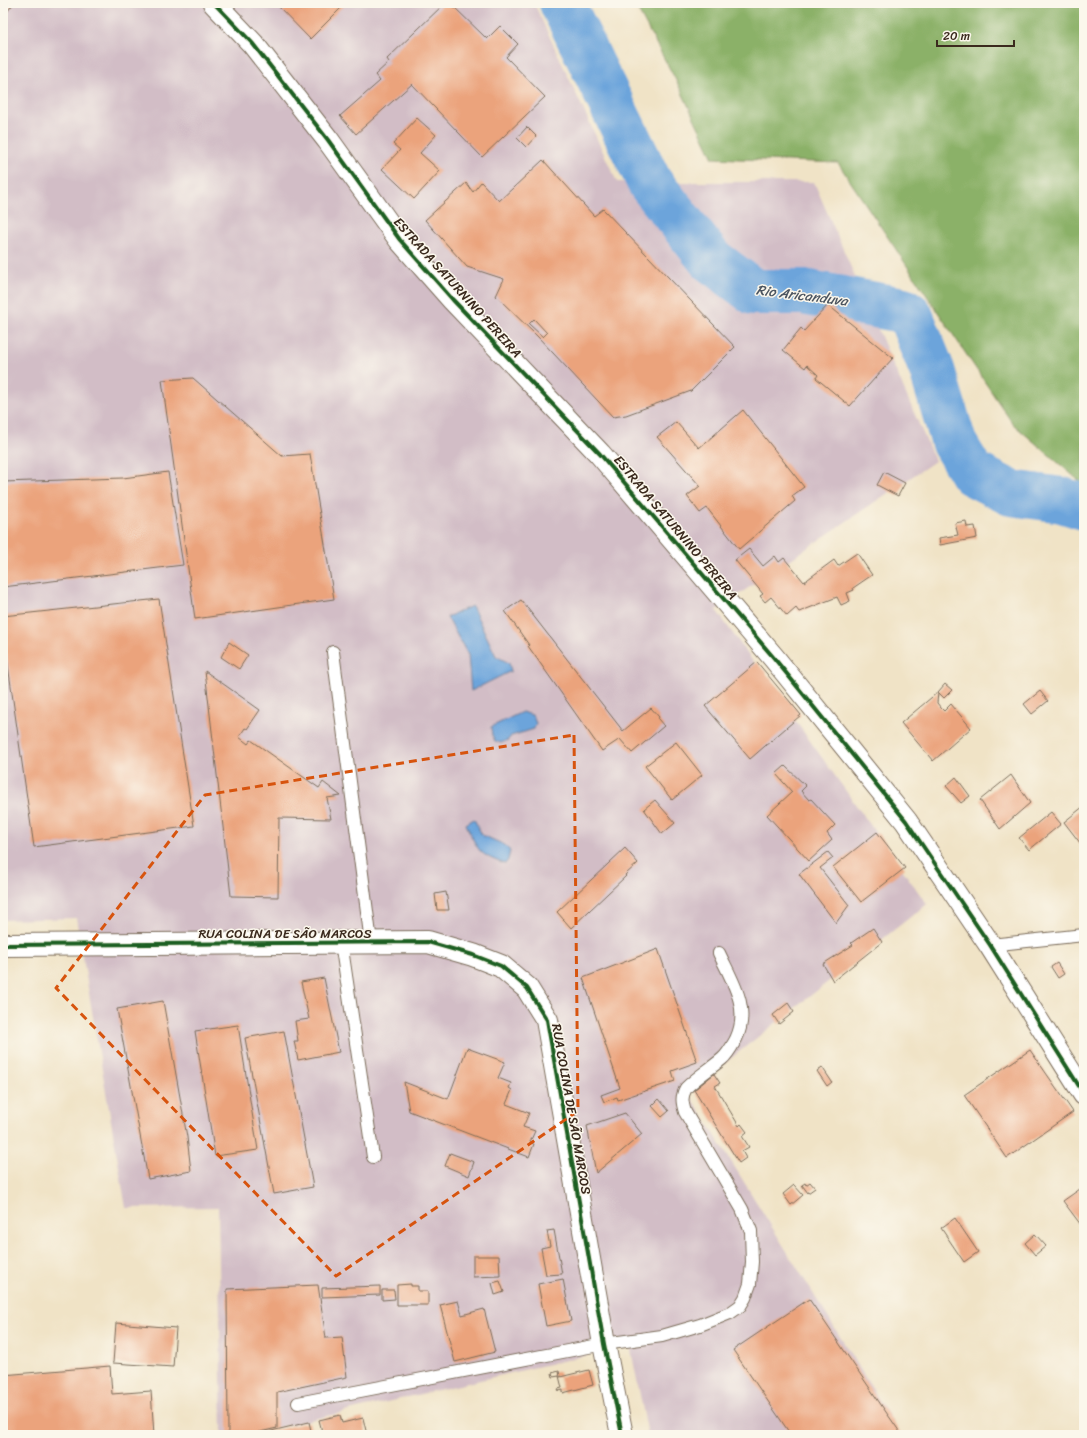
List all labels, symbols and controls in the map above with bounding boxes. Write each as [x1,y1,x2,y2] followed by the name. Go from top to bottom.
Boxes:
[937,22,1014,48] scale bar
[943,25,970,47] text: 20 m
[388,212,527,363] street label: ESTRADA SATURNINO PEREIRA
[755,277,851,314] water label: Rio Aricanduva
[608,450,743,605] street label: ESTRADA SATURNINO PEREIRA
[198,922,372,945] street label: RUA COLINA DE SÃO MARCOS
[545,1022,598,1196] street label: RUA COLINA DE SÃO MARCOS

